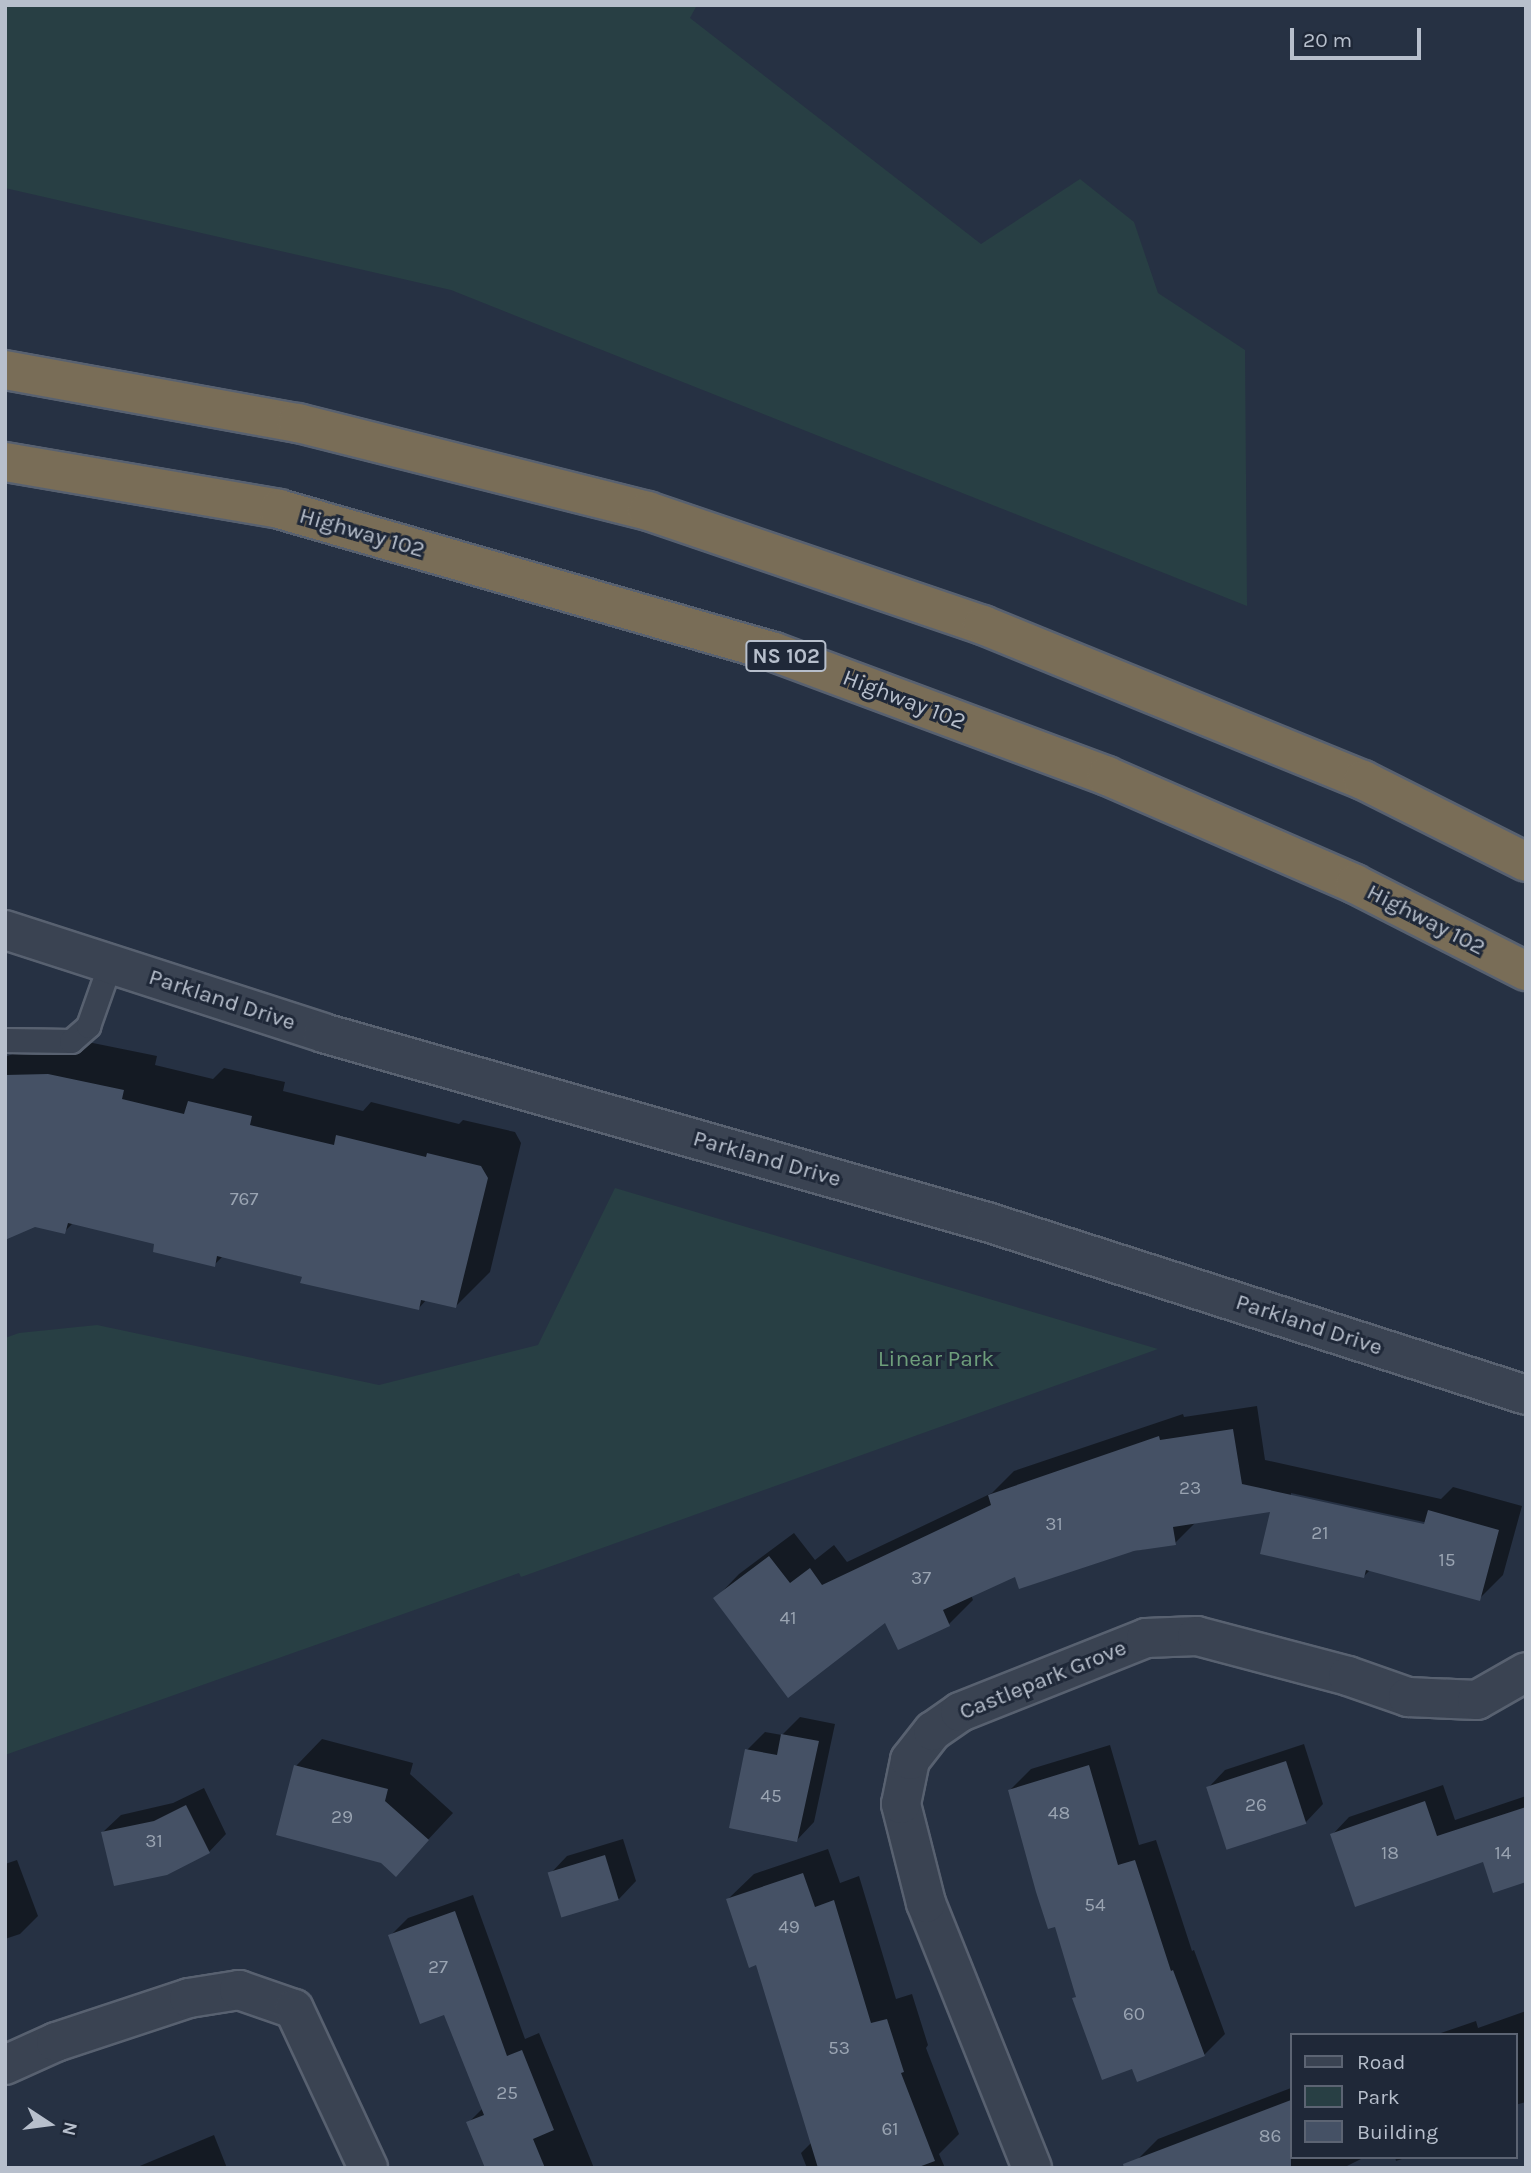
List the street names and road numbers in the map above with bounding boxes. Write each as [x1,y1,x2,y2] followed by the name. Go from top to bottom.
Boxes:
[296,502,428,564] street label: Highway 102
[744,638,828,674] road number: NS 102
[839,664,969,736] street label: Highway 102
[1362,878,1490,962] street label: Highway 102
[145,963,299,1037] street label: Parkland Drive
[690,1125,844,1193] street label: Parkland Drive
[1232,1288,1386,1362] street label: Parkland Drive
[955,1634,1131,1726] street label: Castlepark Grove

